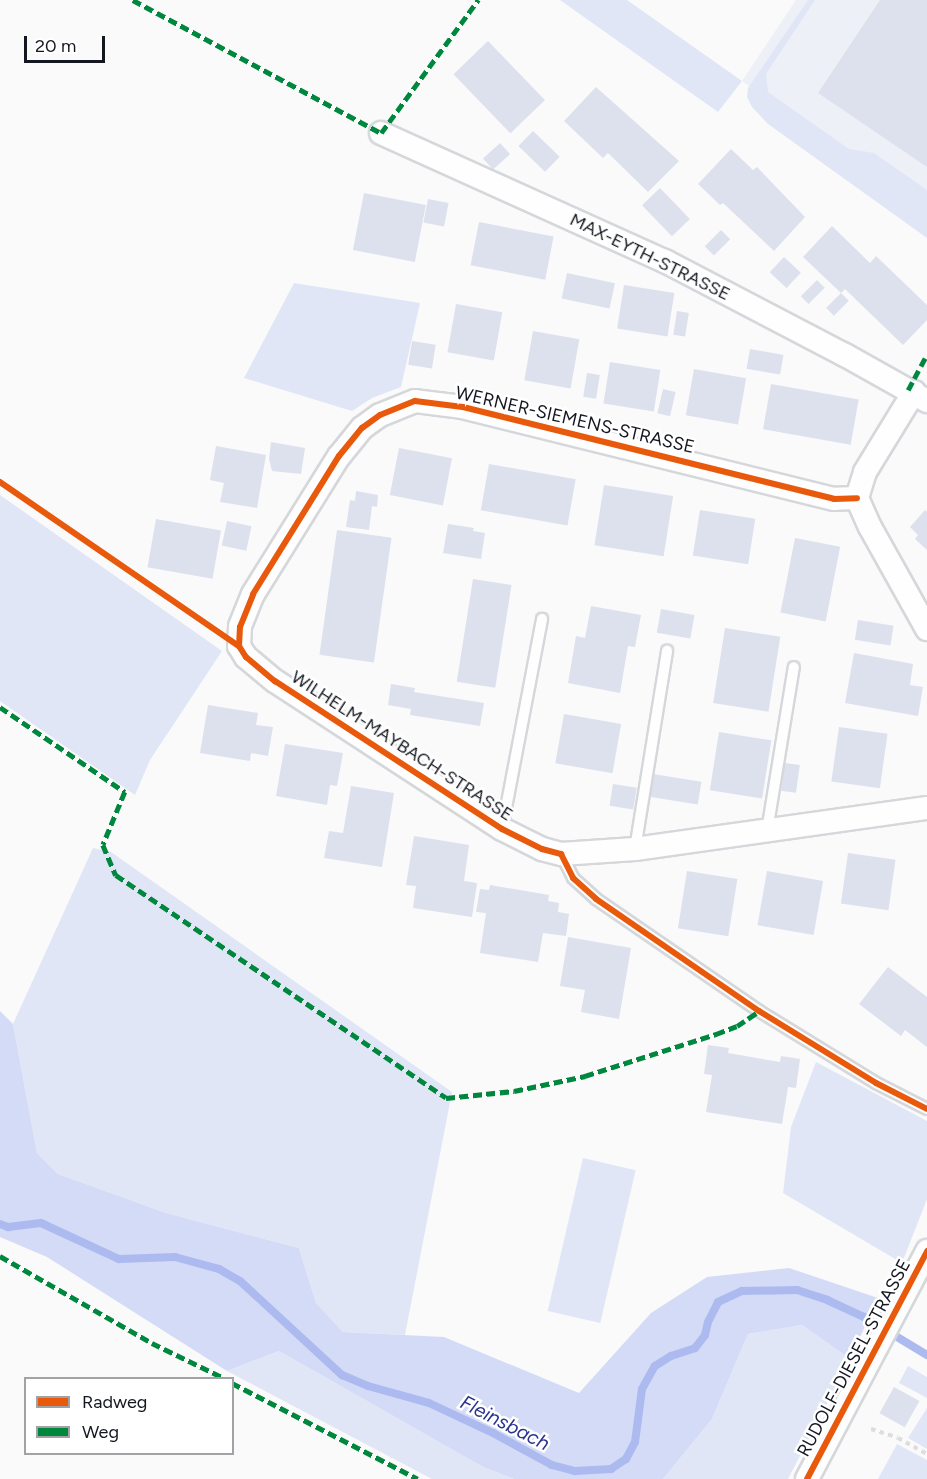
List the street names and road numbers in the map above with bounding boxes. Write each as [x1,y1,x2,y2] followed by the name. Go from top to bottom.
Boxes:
[566,209,734,305] street label: MAX-EYTH-STRASSE
[453,382,697,458] street label: WERNER-SIEMENS-STRASSE
[287,666,517,826] street label: WILHELM-MAYBACH-STRASSE
[793,1255,915,1461] street label: RUDOLF-DIESEL-STRASSE

